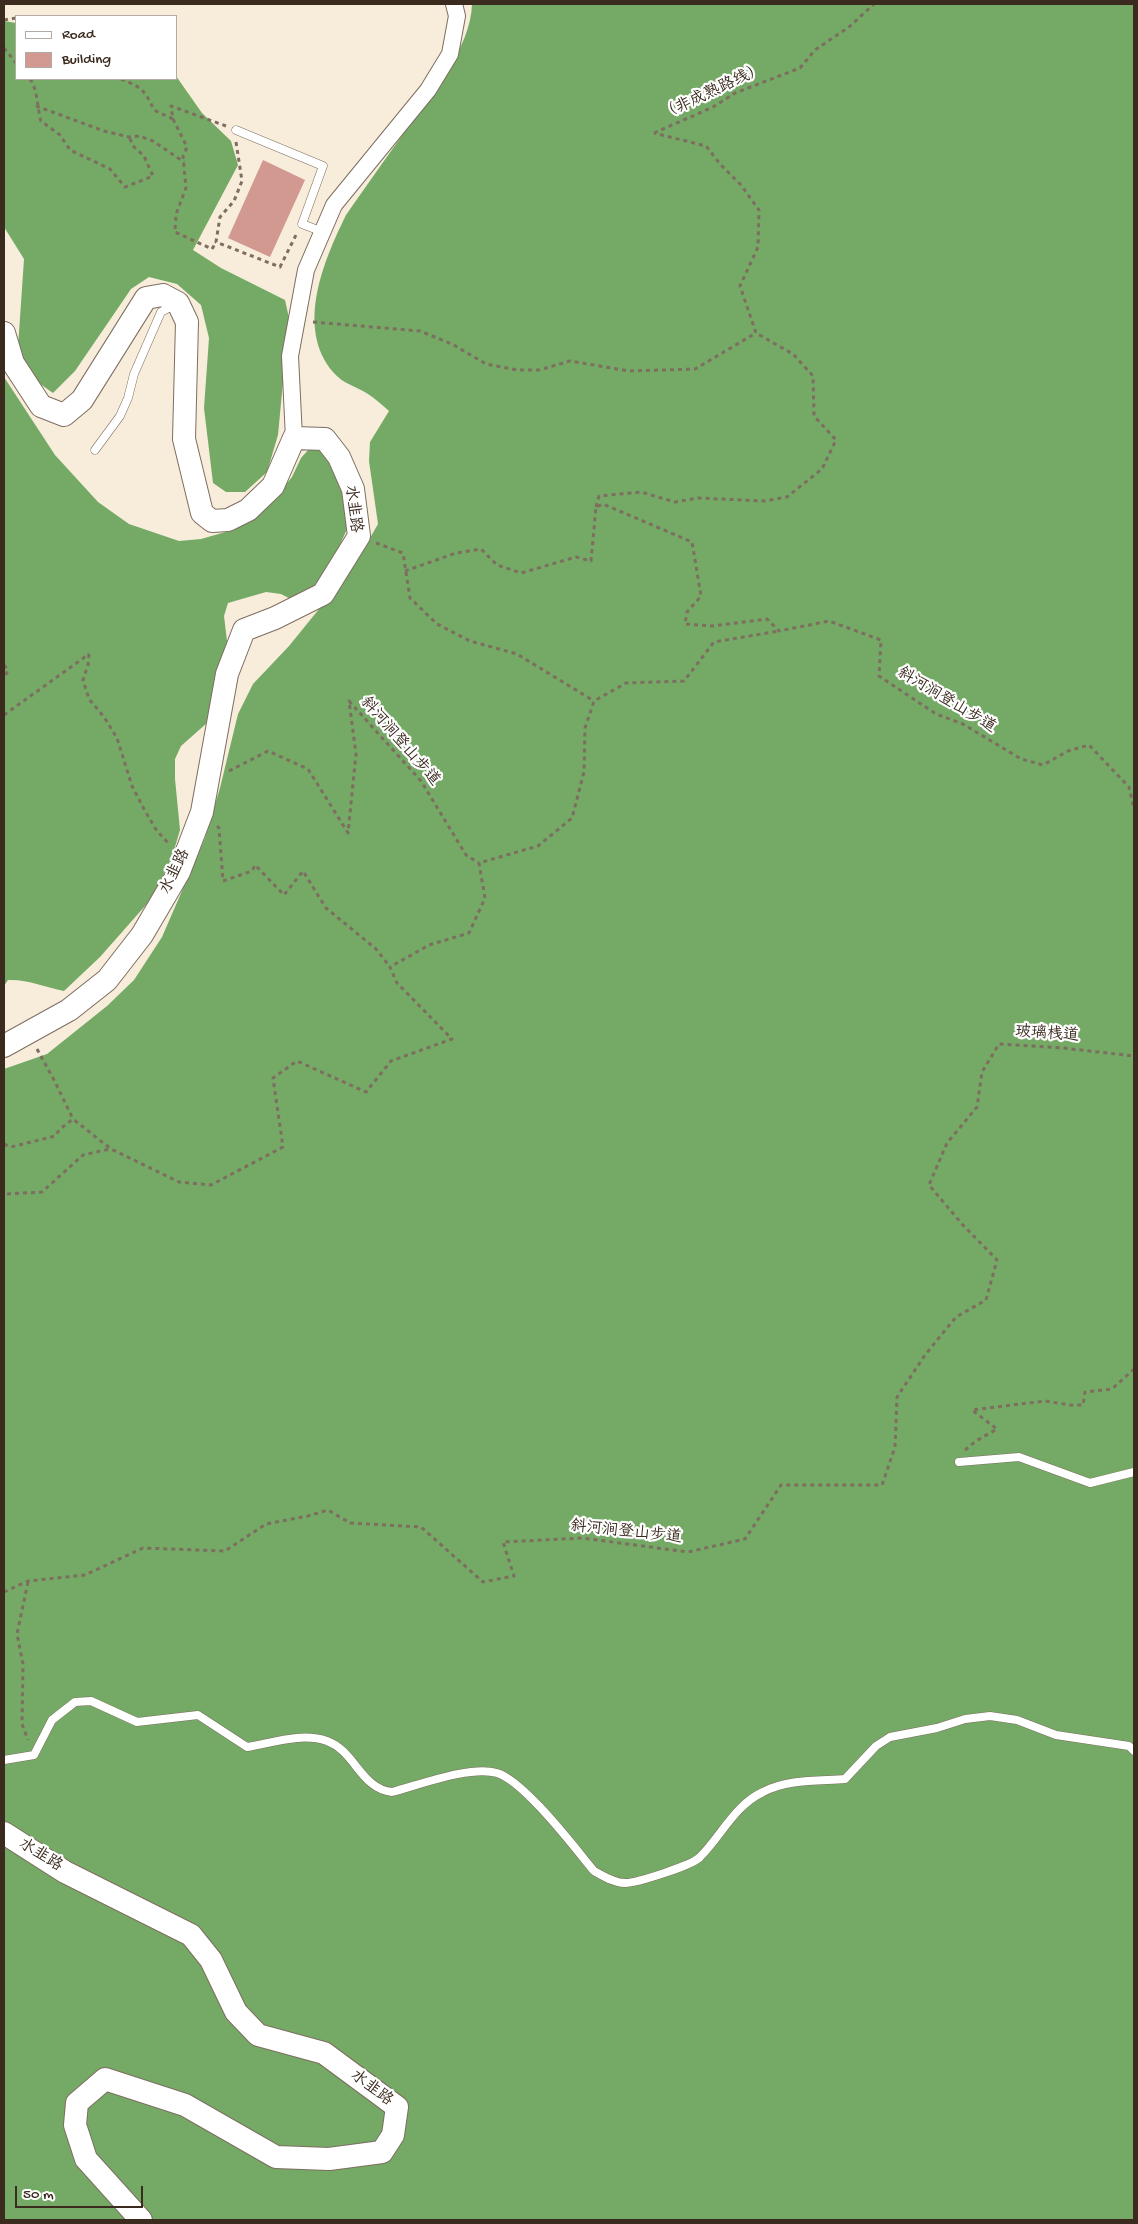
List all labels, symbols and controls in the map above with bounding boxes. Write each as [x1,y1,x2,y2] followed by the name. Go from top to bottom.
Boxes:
[15,15,178,80] legend
[62,26,95,44] text: Road
[62,51,111,69] text: Building
[658,61,768,125] street label: （非成熟路线）
[340,484,364,534] street label: 水韭路
[893,664,999,738] street label: 斜河涧登山步道
[355,693,443,791] street label: 斜河涧登山步道
[157,846,195,898] street label: 水韭路
[1014,1023,1080,1047] street label: 玻璃栈道
[569,1518,683,1548] street label: 斜河涧登山步道
[15,1835,65,1877] street label: 水韭路
[346,2067,396,2111] street label: 水韭路
[18,2176,145,2208] scale bar
[23,2186,54,2204] text: 50 m

